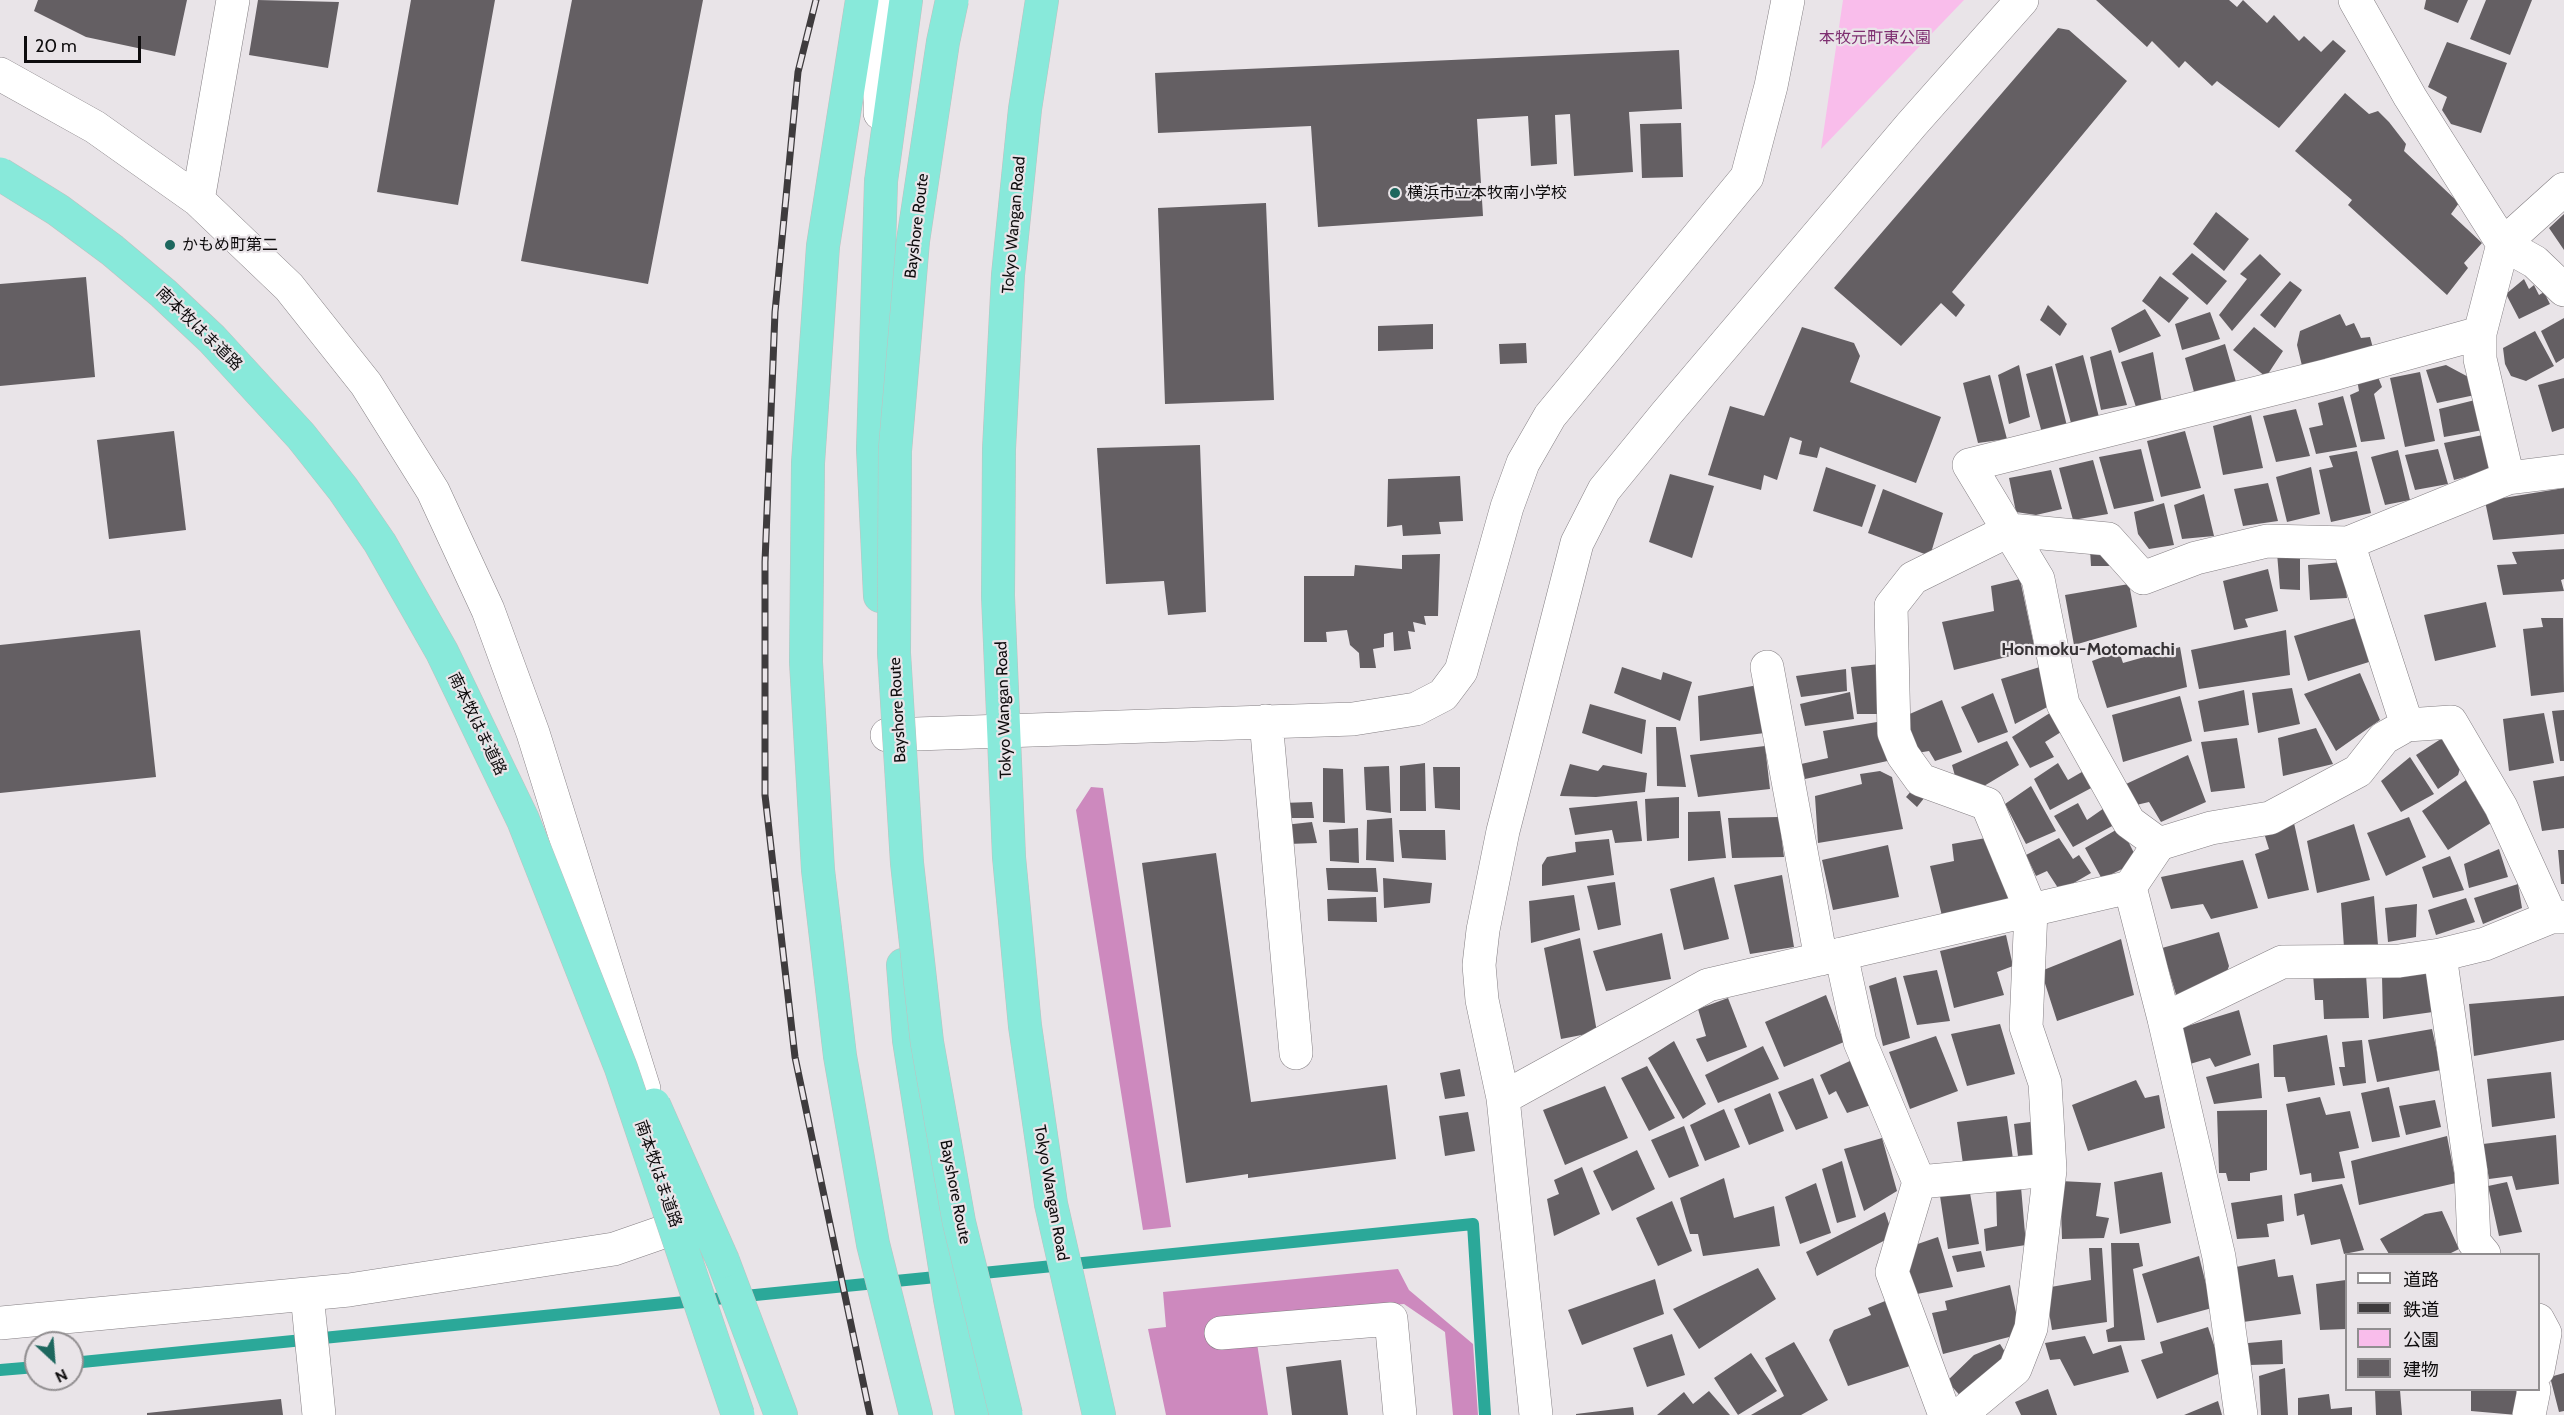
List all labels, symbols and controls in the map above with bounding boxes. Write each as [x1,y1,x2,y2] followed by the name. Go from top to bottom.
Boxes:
[27,24,144,62] scale bar
[1819,28,1931,48] park label: 本牧元町東公園
[35,35,77,57] text: 20 m
[998,156,1030,294] street label: Tokyo Wangan Road
[901,172,933,280] street label: Bayshore Route
[1407,183,1567,203] place label: 横浜市立本牧南小学校
[1388,186,1402,200] marker: 横浜市立本牧南小学校
[182,235,278,255] place label: かもめ町第二
[163,238,177,252] marker: かもめ町第二
[152,283,246,375] street label: 南本牧はま道路
[2001,639,2175,661] district label: Honmoku-Motomachi
[992,641,1016,779] street label: Tokyo Wangan Road
[886,657,910,763] street label: Bayshore Route
[444,669,510,779] street label: 南本牧はま道路
[631,1118,685,1230] street label: 南本牧はま道路
[1030,1124,1072,1262] street label: Tokyo Wangan Road
[935,1138,975,1246] street label: Bayshore Route
[2345,1253,2540,1391] legend
[2403,1269,2439,1291] text: 道路
[2403,1299,2439,1321] text: 鉄道
[2403,1329,2439,1351] text: 公園
[24,1331,84,1391] north arrow
[2403,1359,2439,1381] text: 建物
[52,1365,70,1387] text: N

